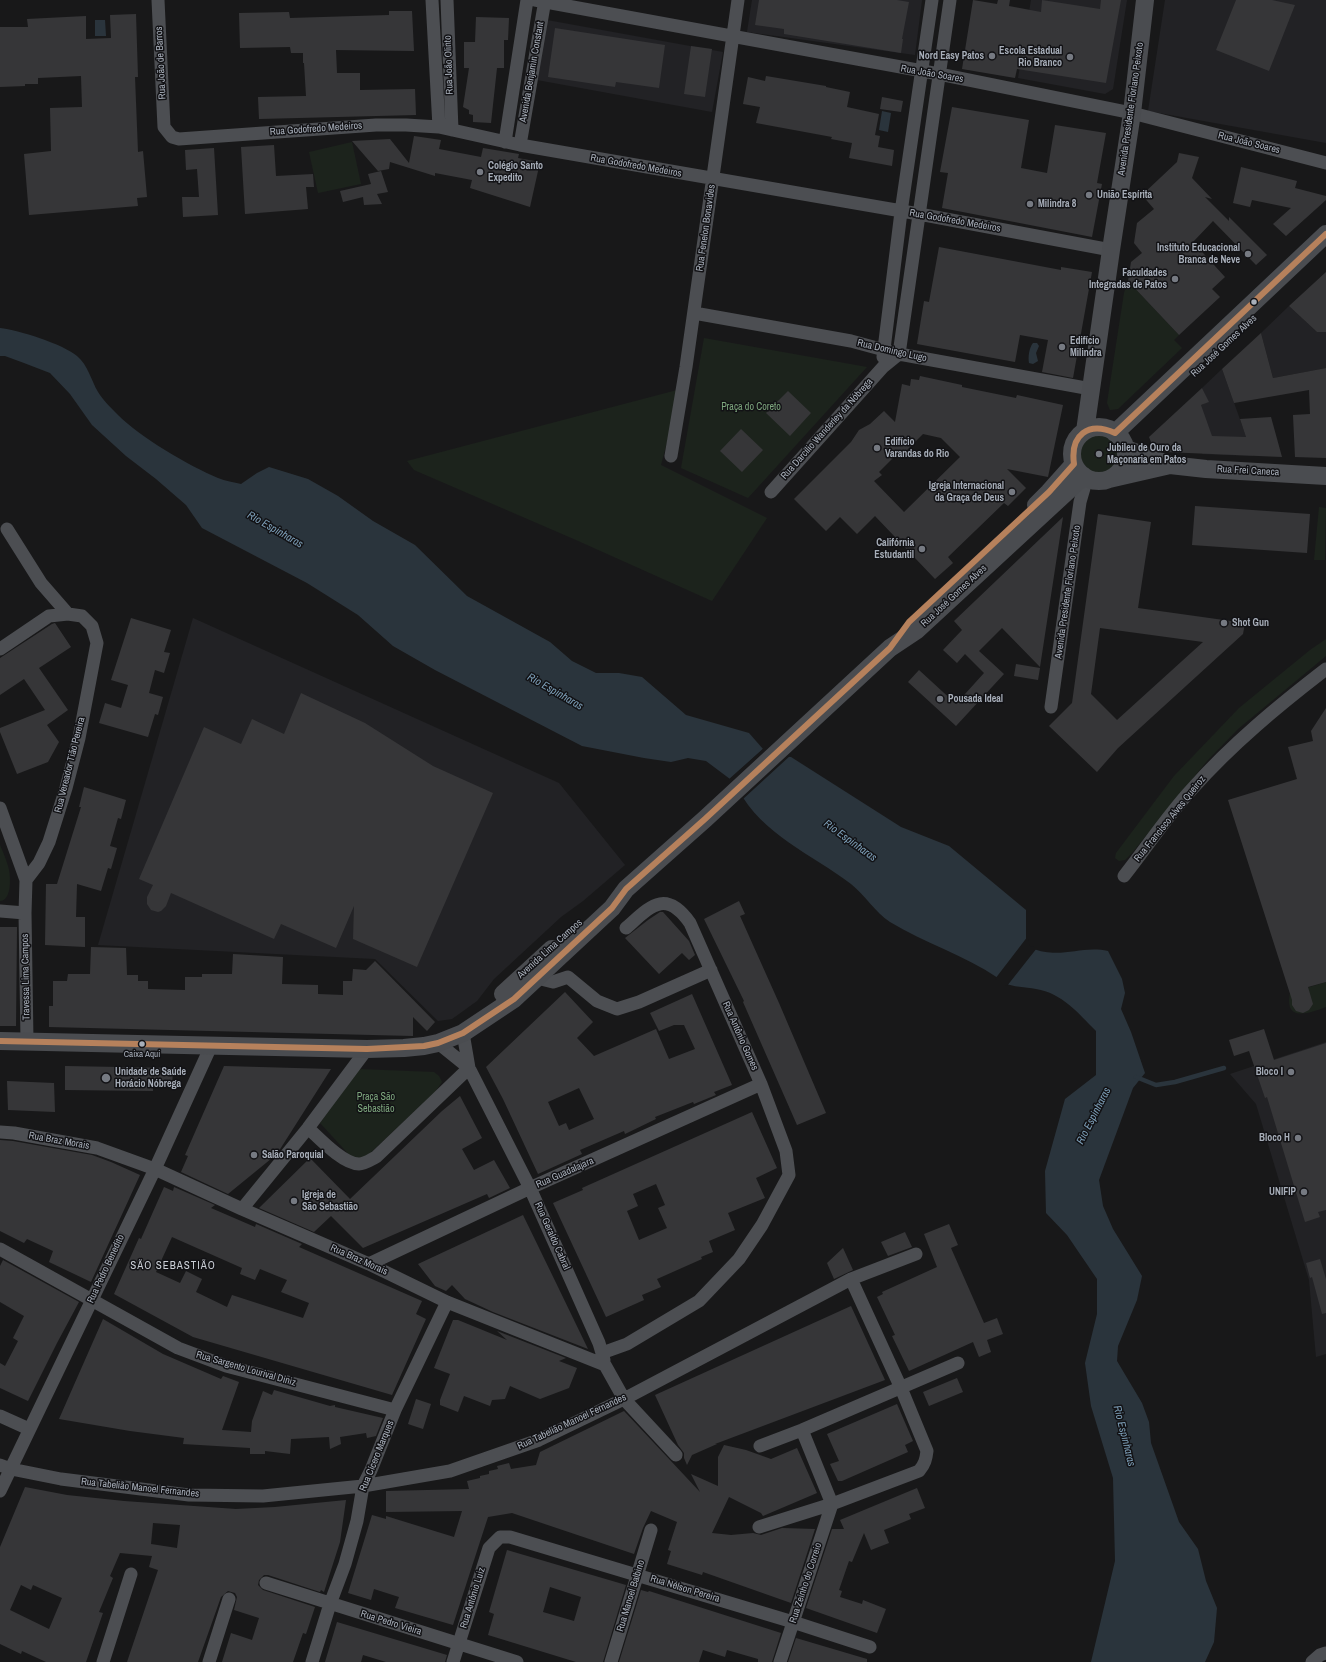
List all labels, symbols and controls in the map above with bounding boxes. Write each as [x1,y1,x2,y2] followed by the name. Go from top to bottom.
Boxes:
[517,21,547,123] street label: Avenida Benjamin Constant
[153,26,169,100] street label: Rua João de Barros
[442,35,456,95] street label: Rua João Olinto
[1116,42,1146,176] street label: Avenida Presidente Floriano Peixoto
[999,45,1062,68] place label: Escola Estadual Rio Branco
[919,50,984,62] place label: Nord Easy Patos
[987,51,997,61] marker: Nord Easy Patos
[1065,52,1075,62] marker: Escola Estadual Rio Branco
[900,63,964,85] street label: Rua João Soares
[269,120,363,138] street label: Rua Godofredo Medeiros
[1217,130,1281,156] street label: Rua João Soares
[589,152,683,180] street label: Rua Godofredo Medeiros
[488,160,543,184] place label: Colégio Santo Expedito
[475,167,485,177] marker: Colégio Santo Expedito
[694,184,718,272] street label: Rua Fenelon Bonavides
[1097,189,1152,201] place label: União Espírita
[1084,190,1094,200] marker: União Espírita
[1038,198,1076,210] place label: Milindra 8
[1025,199,1035,209] marker: Milindra 8
[908,207,1002,235] street label: Rua Godofredo Medeiros
[1157,242,1240,266] place label: Instituto Educacional Branca de Neve
[1243,249,1253,259] marker: Instituto Educacional Branca de Neve
[1089,267,1167,290] place label: Faculdades Integradas de Patos
[1170,274,1180,284] marker: Faculdades Integradas de Patos
[1249,297,1259,307] unlabelled marker
[1189,312,1259,380] street label: Rua José Gomes Alves
[1070,335,1101,358] place label: Edifício Milindra
[856,337,928,365] street label: Rua Domingo Lugo
[1057,342,1067,352] marker: Edifício Milindra
[778,376,876,482] street label: Rua Darcílio Wanderley da Nóbrega
[721,401,781,413] park label: Praça do Coreto
[885,436,949,460] place label: Edifício Varandas do Rio
[1107,442,1186,466] place label: Jubileu de Ouro da Maçonaria em Patos
[872,443,882,453] marker: Edifício Varandas do Rio
[1094,449,1104,459] marker: Jubileu de Ouro da Maçonaria em Patos
[1217,463,1279,479] street label: Rua Frei Caneca
[929,480,1004,504] place label: Igreja Internacional da Graça de Deus
[1007,487,1017,497] marker: Igreja Internacional da Graça de Deus
[245,509,305,551] water label: Rio Espinharas
[1053,525,1083,659] street label: Avenida Presidente Floriano Peixoto
[874,537,914,560] place label: Califórnia Estudantil
[917,544,927,554] marker: Califórnia Estudantil
[919,562,989,630] street label: Rua José Gomes Alves
[1232,617,1269,629] place label: Shot Gun
[1219,618,1229,628] marker: Shot Gun
[525,671,585,713] water label: Rio Espinharas
[948,693,1003,705] place label: Pousada Ideal
[935,694,945,704] marker: Pousada Ideal
[52,716,88,814] street label: Rua Vereador Tião Pereira
[1132,774,1208,864] street label: Rua Francisco Alves Queiroz
[821,817,879,865] water label: Rio Espinharas
[515,917,585,981] street label: Avenida Lima Campos
[19,934,33,1020] street label: Travessa Lima Campos
[719,1000,761,1072] street label: Rua Antônio Gomes
[137,1039,147,1049] marker: Caixa Aqui
[124,1050,160,1060] place label: Caixa Aqui
[115,1066,186,1090] place label: Unidade de Saúde Horácio Nóbrega
[1256,1066,1283,1078] place label: Bloco I
[1286,1067,1296,1077] marker: Bloco I
[100,1072,112,1084] marker: Unidade de Saúde Horácio Nóbrega
[1074,1085,1114,1147] water label: Rio Espinharas
[357,1091,395,1114] park label: Praça São Sebastião
[28,1130,90,1152] street label: Rua Braz Morais
[1259,1132,1290,1144] place label: Bloco H
[1293,1133,1303,1143] marker: Bloco H
[262,1149,324,1161] place label: Salão Paroquial
[249,1150,259,1160] marker: Salão Paroquial
[534,1155,596,1191] street label: Rua Guadalajara
[1269,1186,1296,1198] place label: UNIFIP
[1299,1187,1309,1197] marker: UNIFIP
[302,1189,358,1212] place label: Igreja de São Sebastião
[289,1196,299,1206] marker: Igreja de São Sebastião
[532,1200,572,1272] street label: Rua Geraldo Cabral
[85,1233,127,1305] street label: Rua Pedro Benedito
[328,1242,390,1278] street label: Rua Braz Morais
[130,1259,216,1273] district label: SÃO SEBASTIÃO
[195,1349,297,1389] street label: Rua Sargento Lourival Diniz
[516,1391,628,1453] street label: Rua Tabelião Manoel Fernandes
[1110,1404,1138,1468] water label: Rio Espinharas
[357,1419,397,1493] street label: Rua Cícero Marques
[80,1476,200,1500] street label: Rua Tabelião Manoel Fernandes
[787,1541,825,1625] street label: Rua Zeinho do Correio
[614,1559,648,1633] street label: Rua Manoel Balbino
[458,1566,488,1630] street label: Rua Antônio Luiz
[649,1573,721,1605] street label: Rua Nélson Pereira
[359,1608,423,1638] street label: Rua Pedro Vieira

